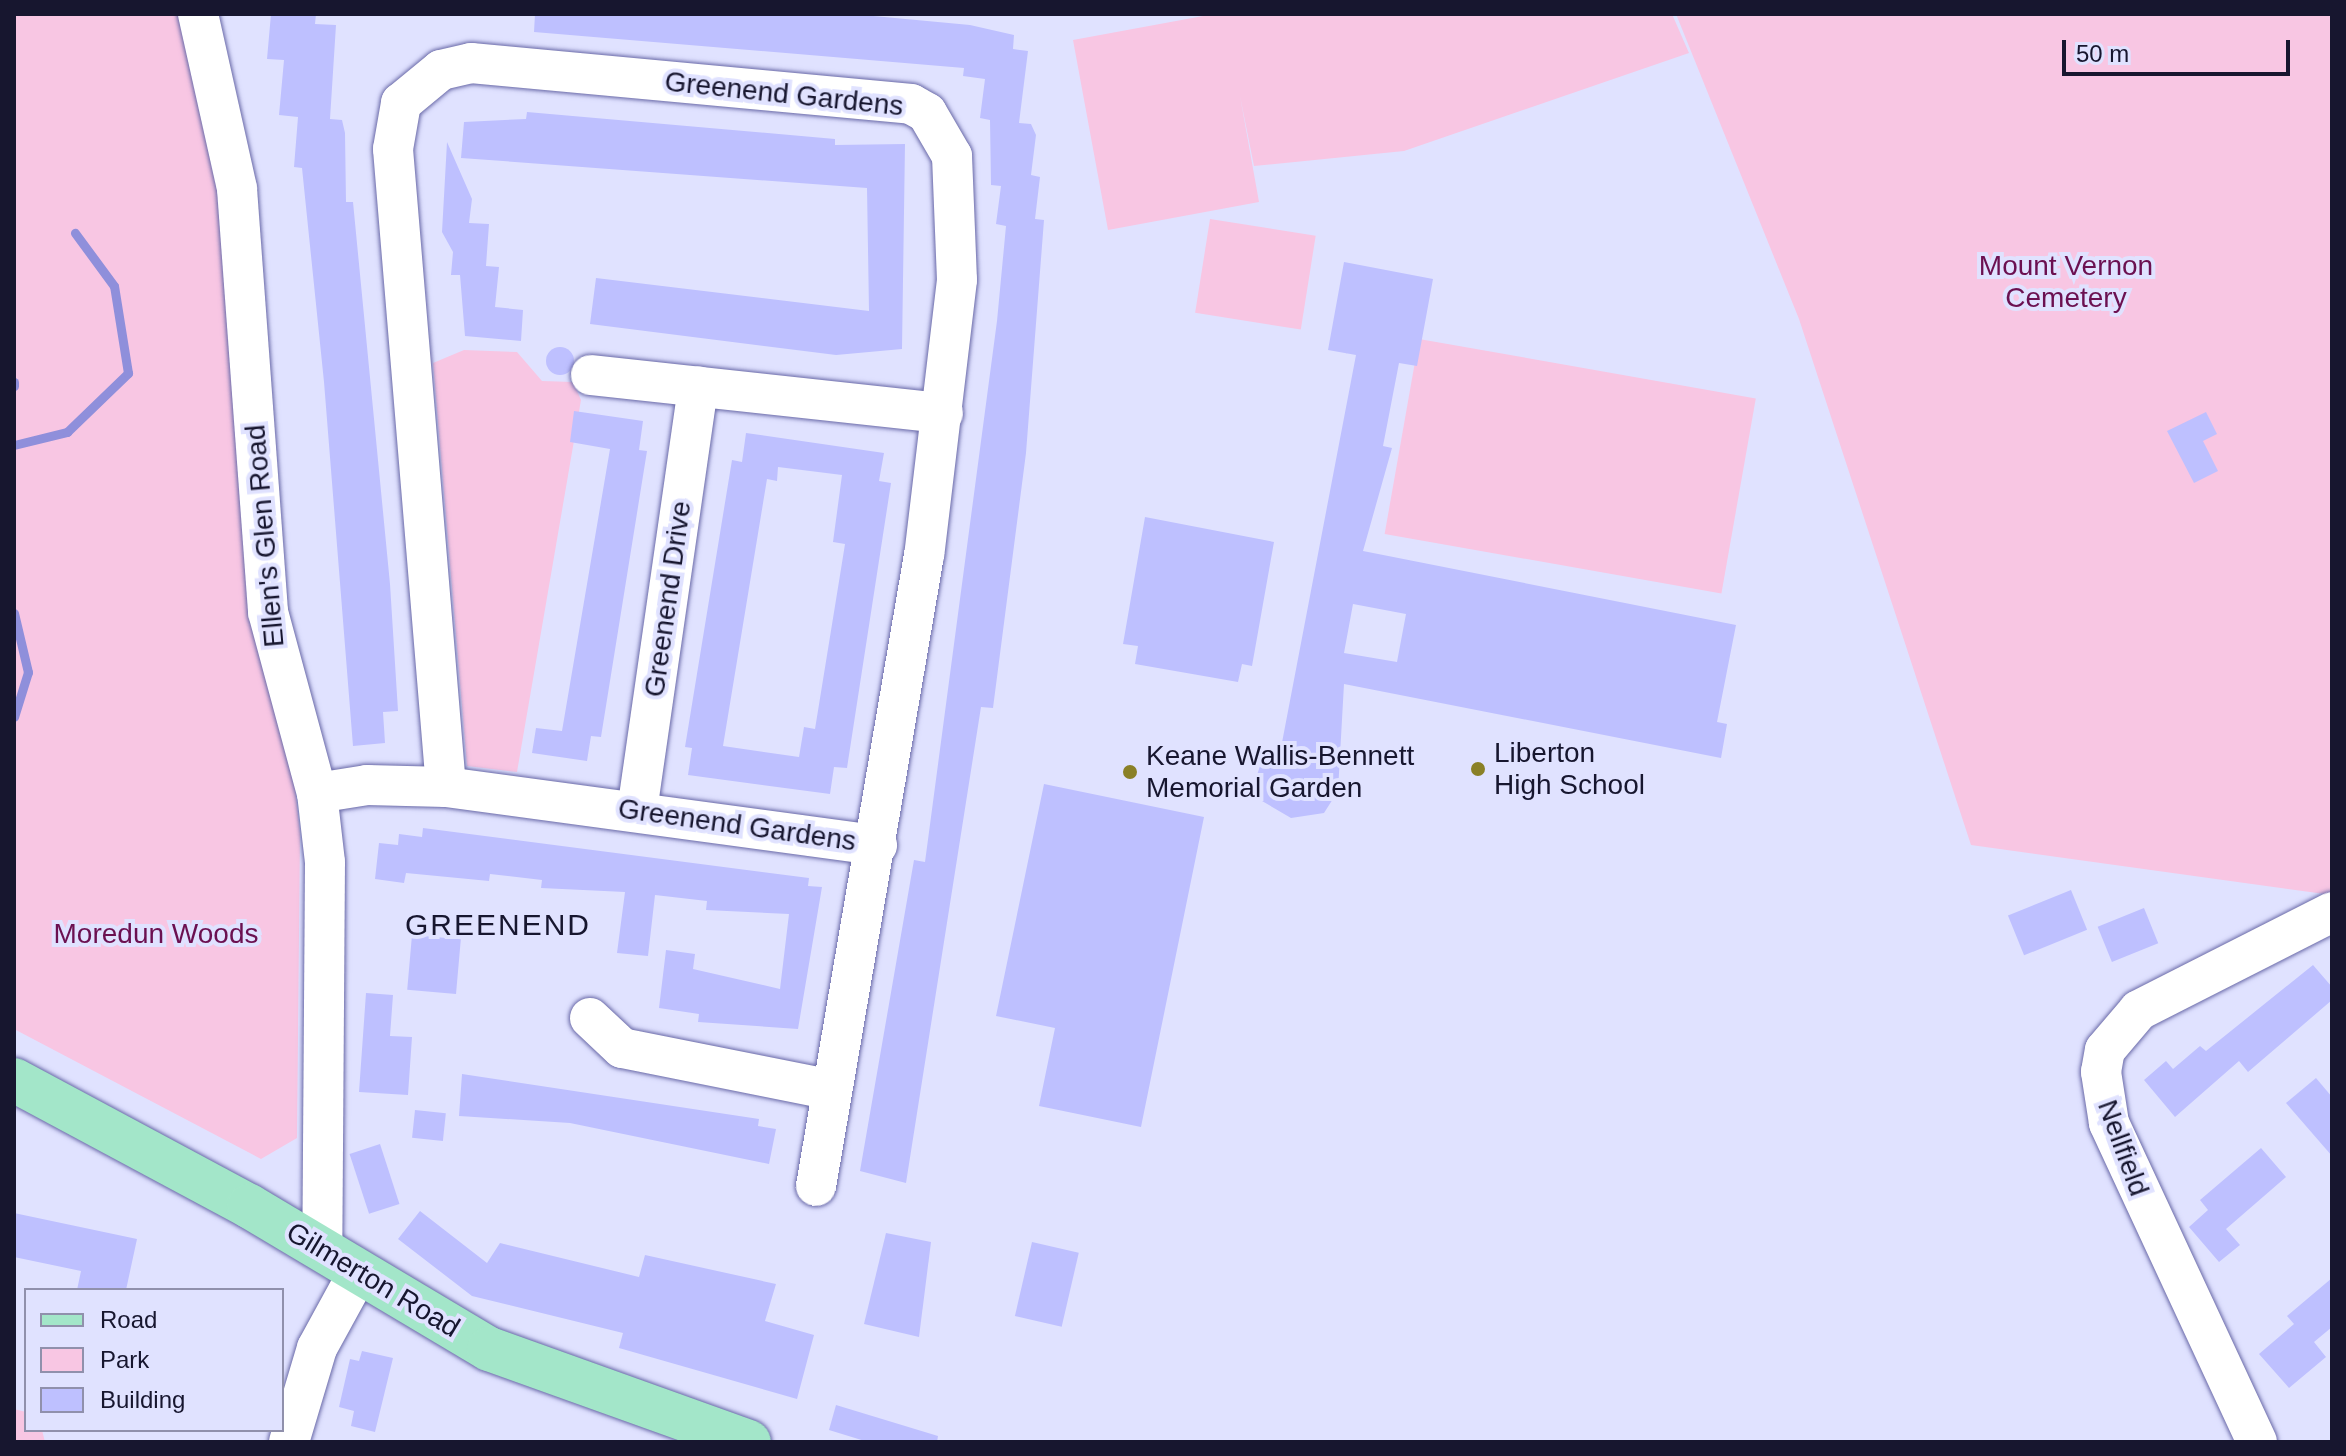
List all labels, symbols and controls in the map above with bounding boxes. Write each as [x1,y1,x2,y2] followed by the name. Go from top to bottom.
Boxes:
[2066,24,2294,74] scale bar
[2076,40,2129,67] text: 50 m
[663,65,905,123] street label: Greenend Gardens
[1979,249,2153,315] park label: Mount Vernon Cemetery
[239,423,291,649] street label: Ellen's Glen Road
[638,499,698,699] street label: Greenend Drive
[1494,736,1645,802] place label: Liberton High School
[1146,739,1414,805] place label: Keane Wallis-Bennett Memorial Garden
[1469,760,1487,778] marker: Liberton High School
[1121,763,1139,781] marker: Keane Wallis-Bennett Memorial Garden
[616,792,858,858] street label: Greenend Gardens
[405,907,591,943] district label: GREENEND
[54,917,258,951] park label: Moredun Woods
[2090,1095,2156,1201] street label: Nellfield
[280,1215,466,1345] street label: Gilmerton Road
[24,1288,284,1432] legend
[100,1306,157,1333] text: Road
[100,1346,149,1373] text: Park
[100,1386,185,1413] text: Building

